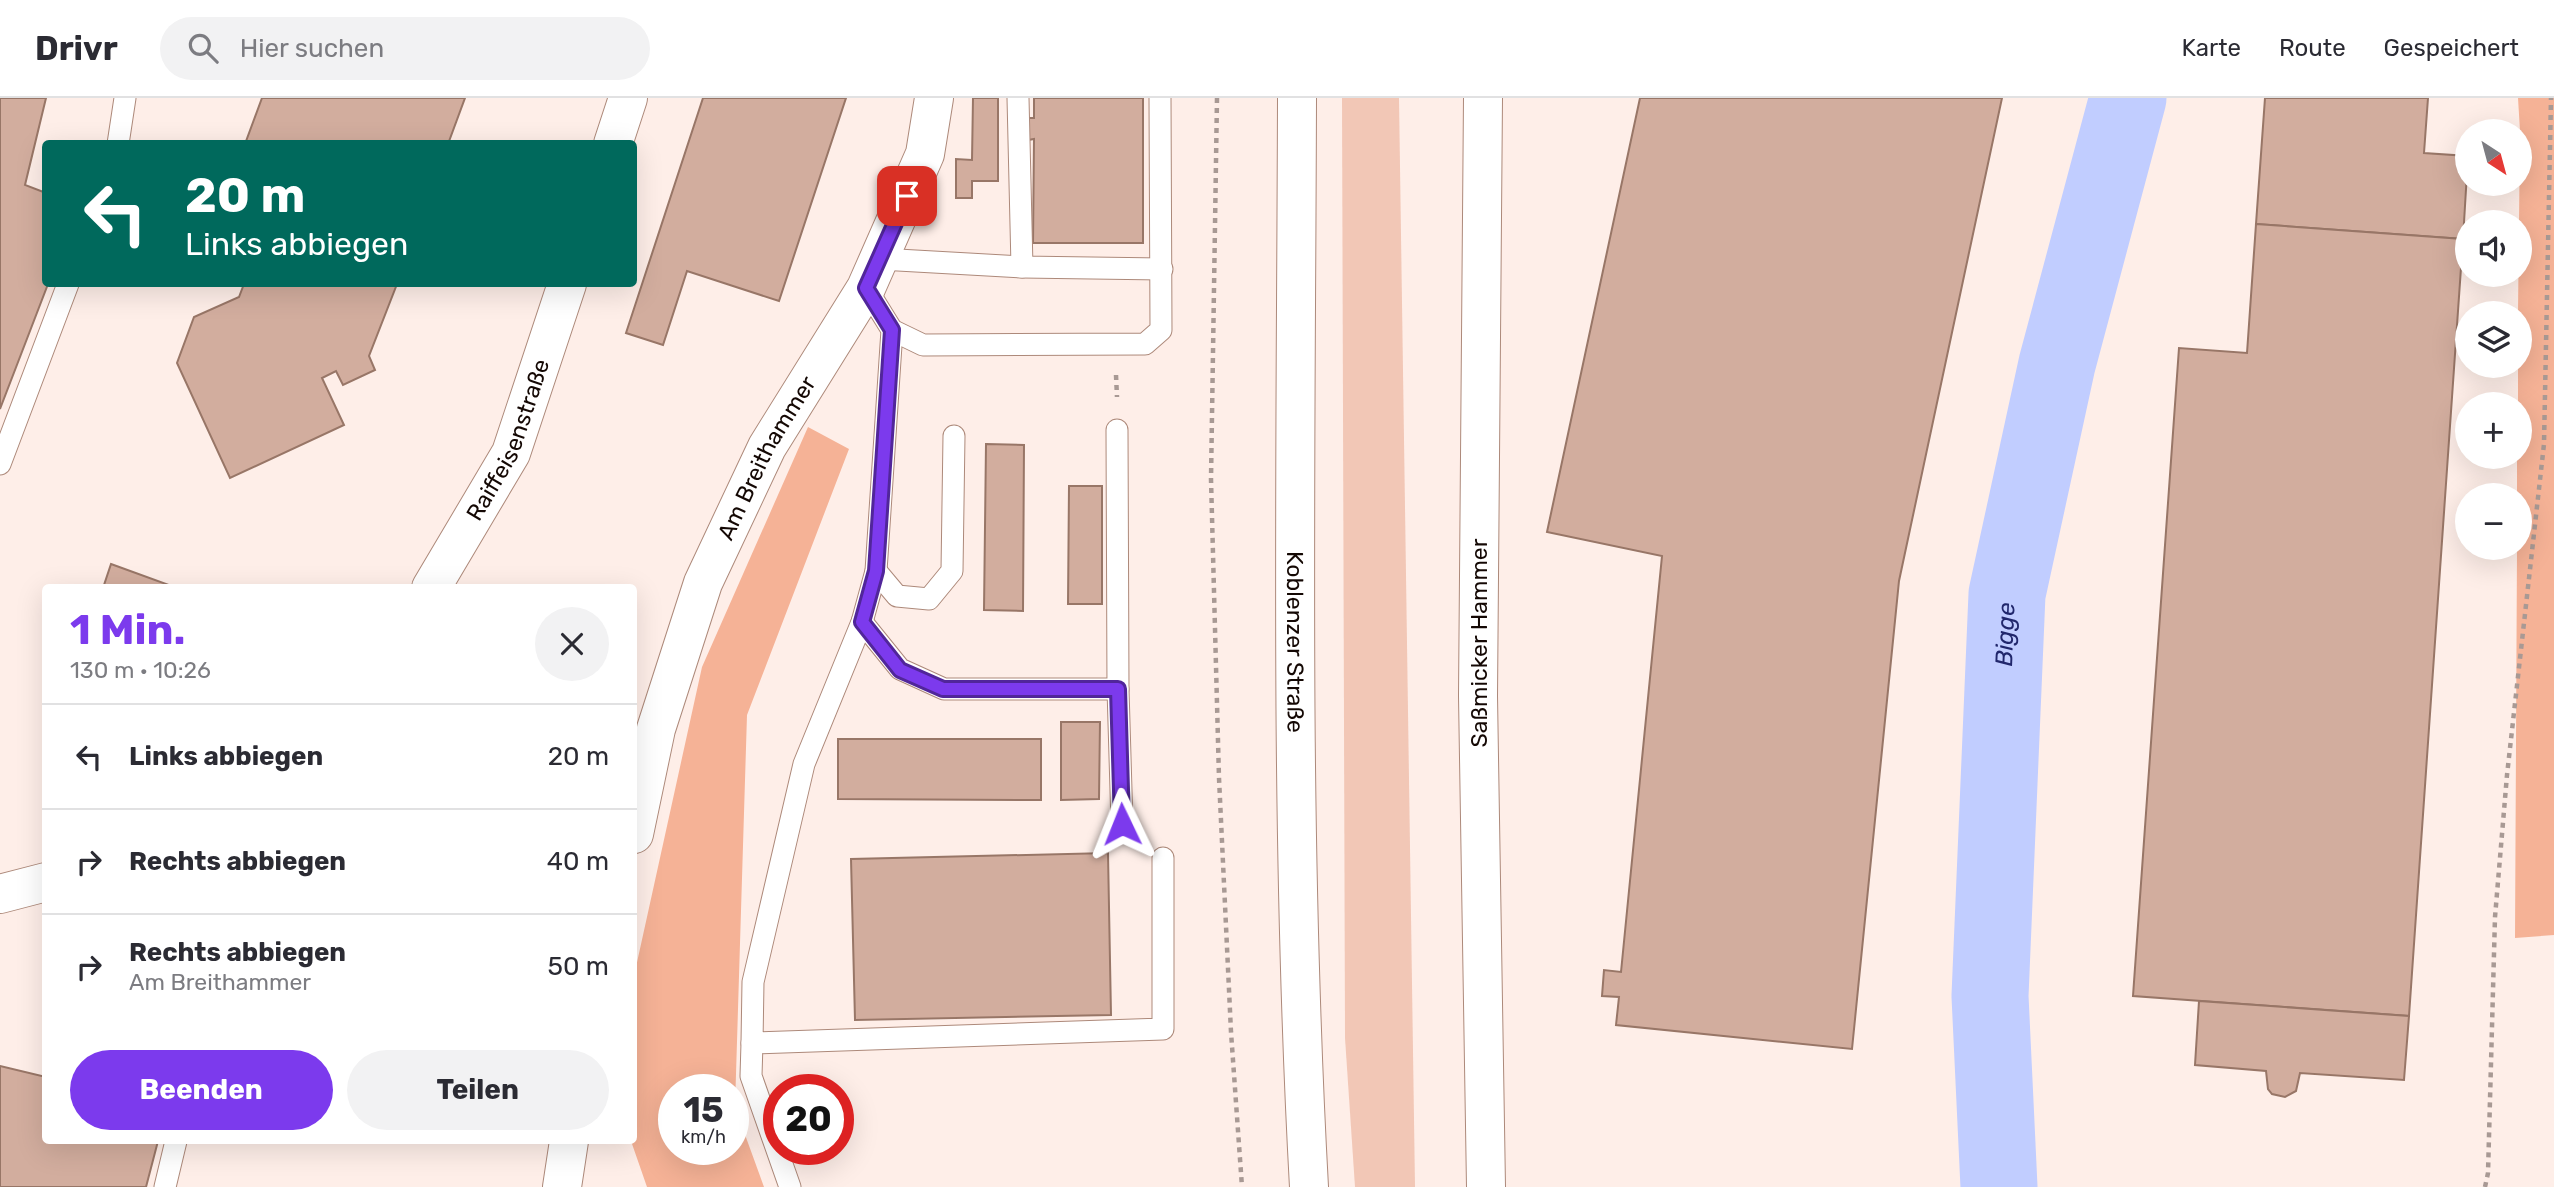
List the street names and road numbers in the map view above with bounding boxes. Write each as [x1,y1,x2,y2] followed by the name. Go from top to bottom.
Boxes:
[460,355,555,526] street label: Raiffeisenstraße
[711,371,822,544] street label: Am Breithammer
[1465,538,1493,747] street label: Saßmicker Hammer
[1281,551,1310,733] street label: Koblenzer Straße

